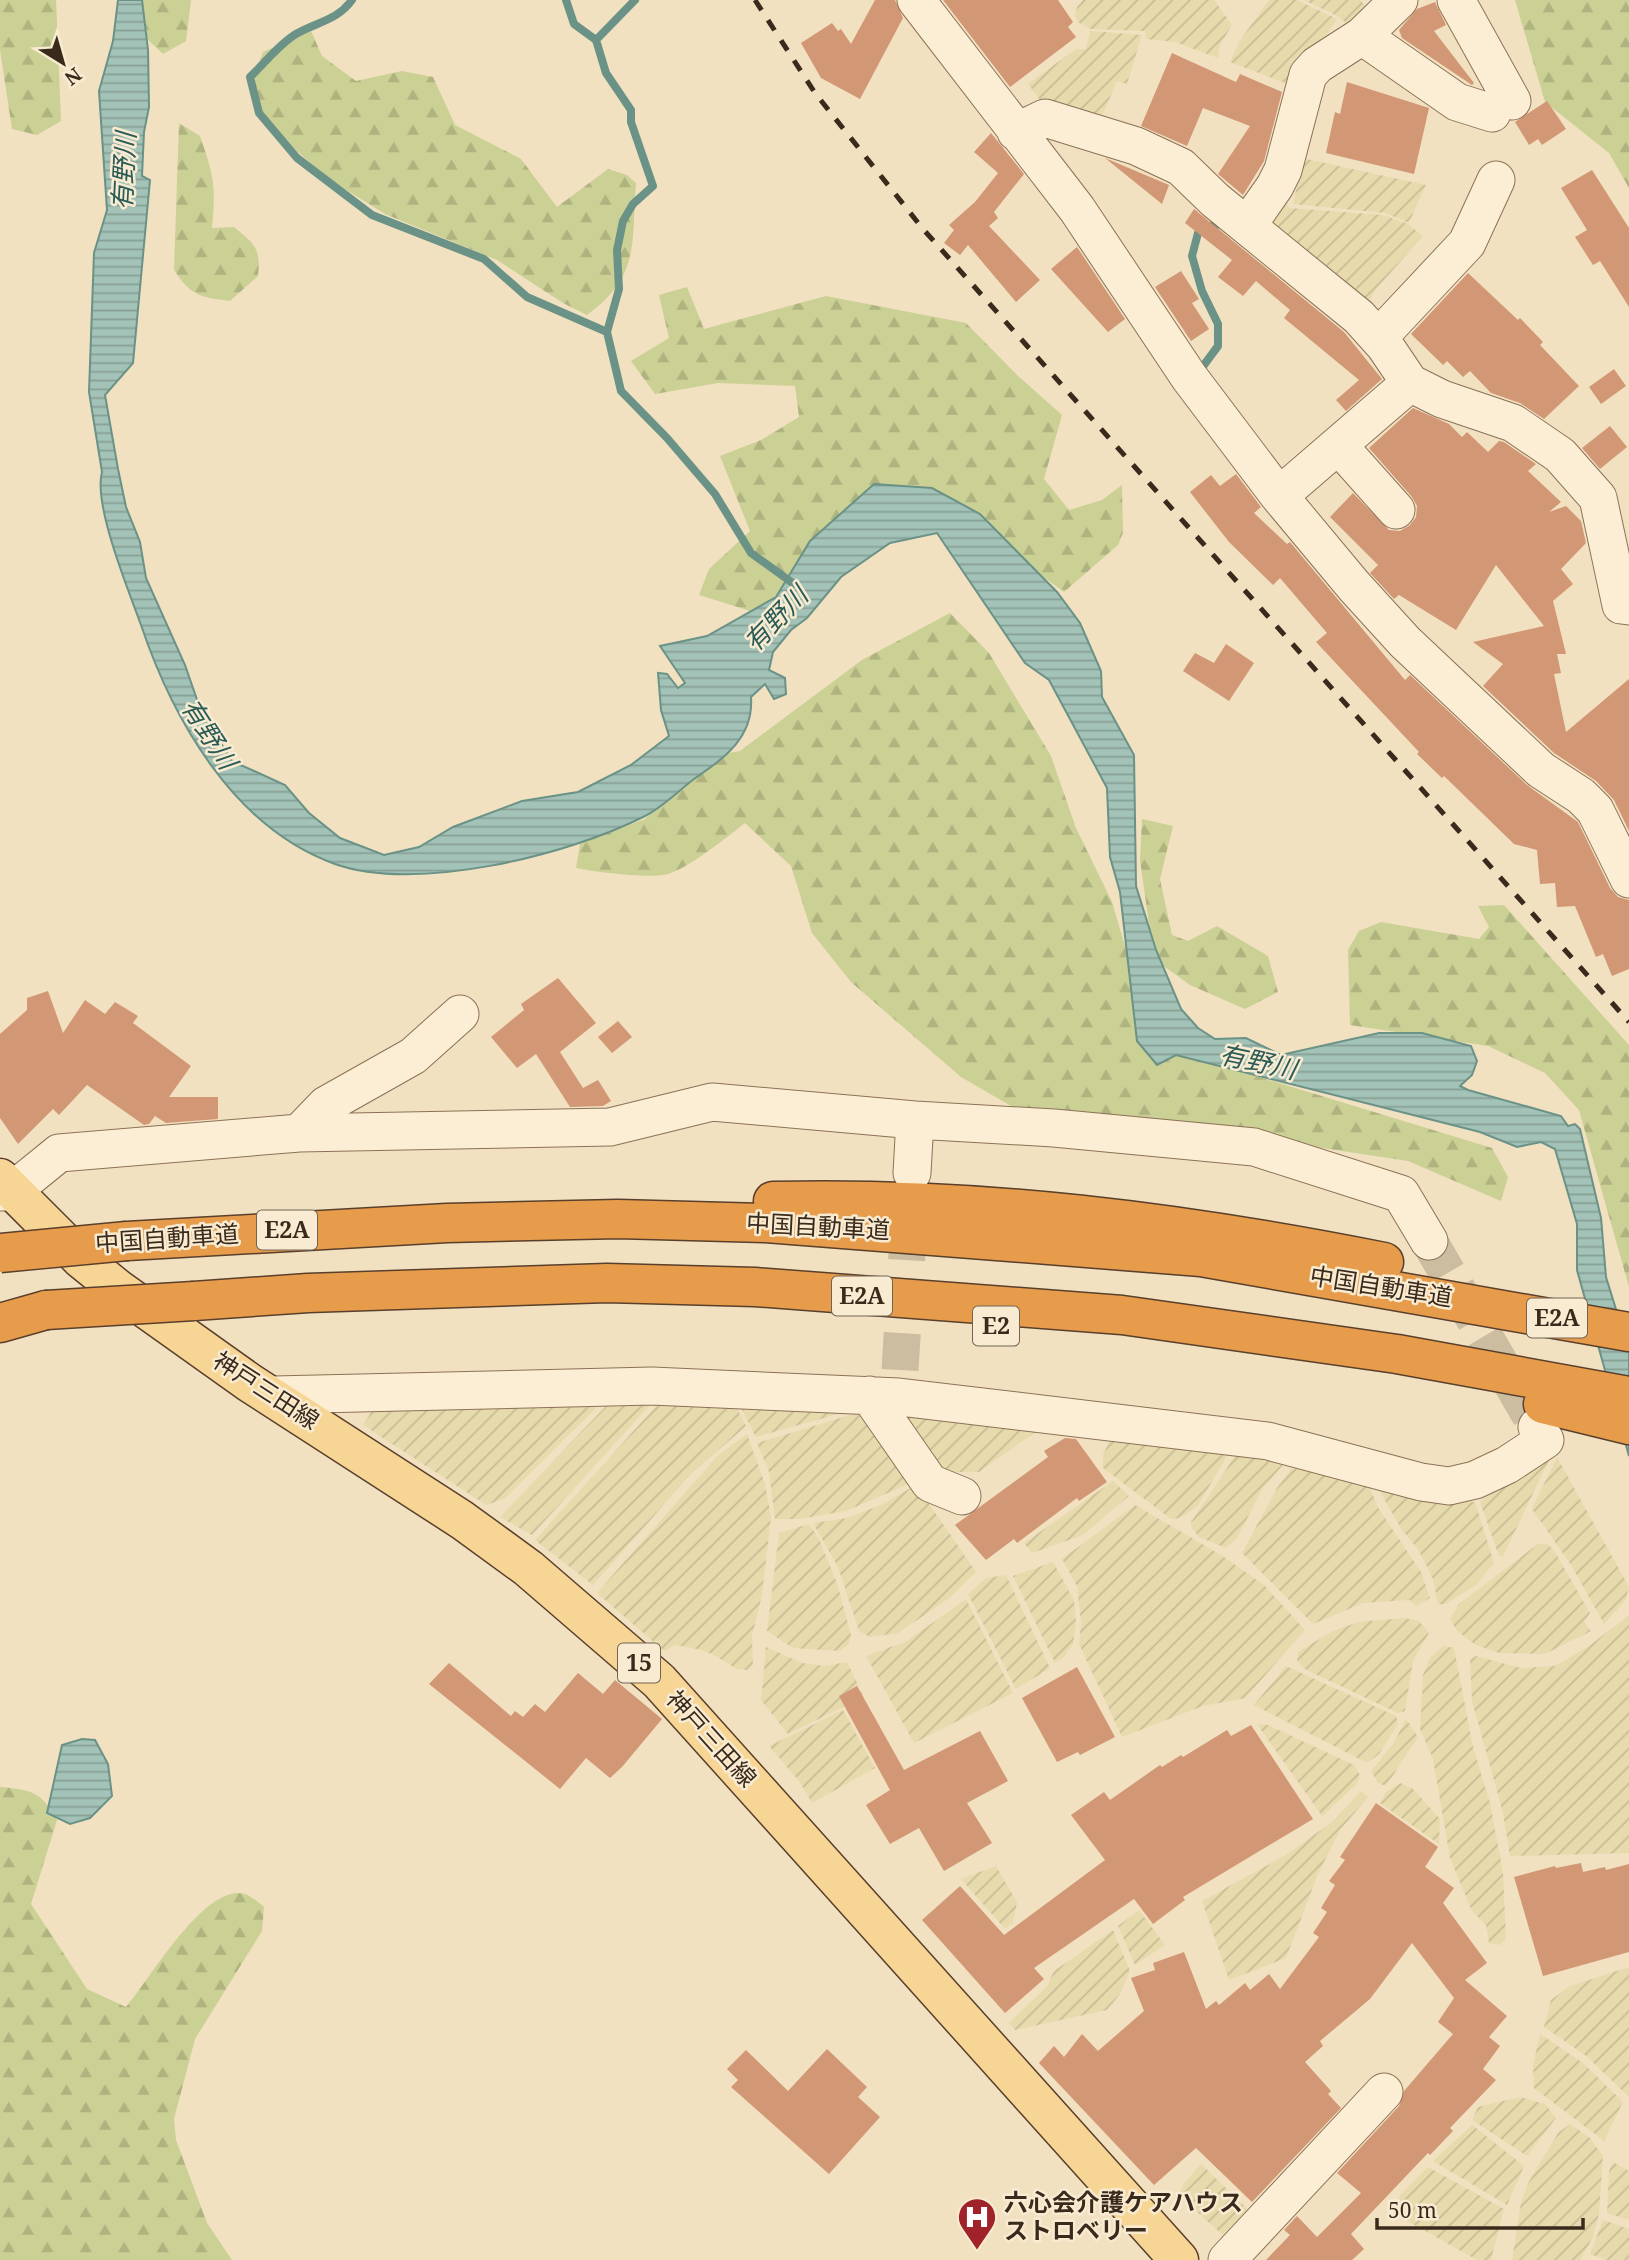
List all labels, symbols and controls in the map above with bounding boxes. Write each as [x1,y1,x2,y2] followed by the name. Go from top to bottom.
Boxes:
[28,28,98,98] north arrow
[59,62,87,91] text: N
[103,128,143,211] water label: 有野川
[735,576,817,659] water label: 有野川
[173,691,248,778] water label: 有野川
[1216,1035,1303,1087] water label: 有野川
[745,1205,891,1246] street label: 中国自動車道
[257,1210,317,1250] road number: E2A
[94,1216,240,1259] street label: 中国自動車道
[1308,1258,1455,1313] street label: 中国自動車道
[832,1276,892,1316] road number: E2A
[1527,1298,1587,1338] road number: E2A
[973,1306,1019,1345] road number: E2
[208,1343,326,1436] street label: 神戸三田線
[618,1644,660,1682] road number: 15
[660,1682,765,1794] street label: 神戸三田線
[1004,2185,1243,2246] place label: 六心会介護ケアハウス ストロベリー
[1377,2186,1584,2230] scale bar
[956,2196,998,2251] hospital icon: 六心会介護ケアハウス ストロベリー
[1388,2196,1437,2224] text: 50 m

